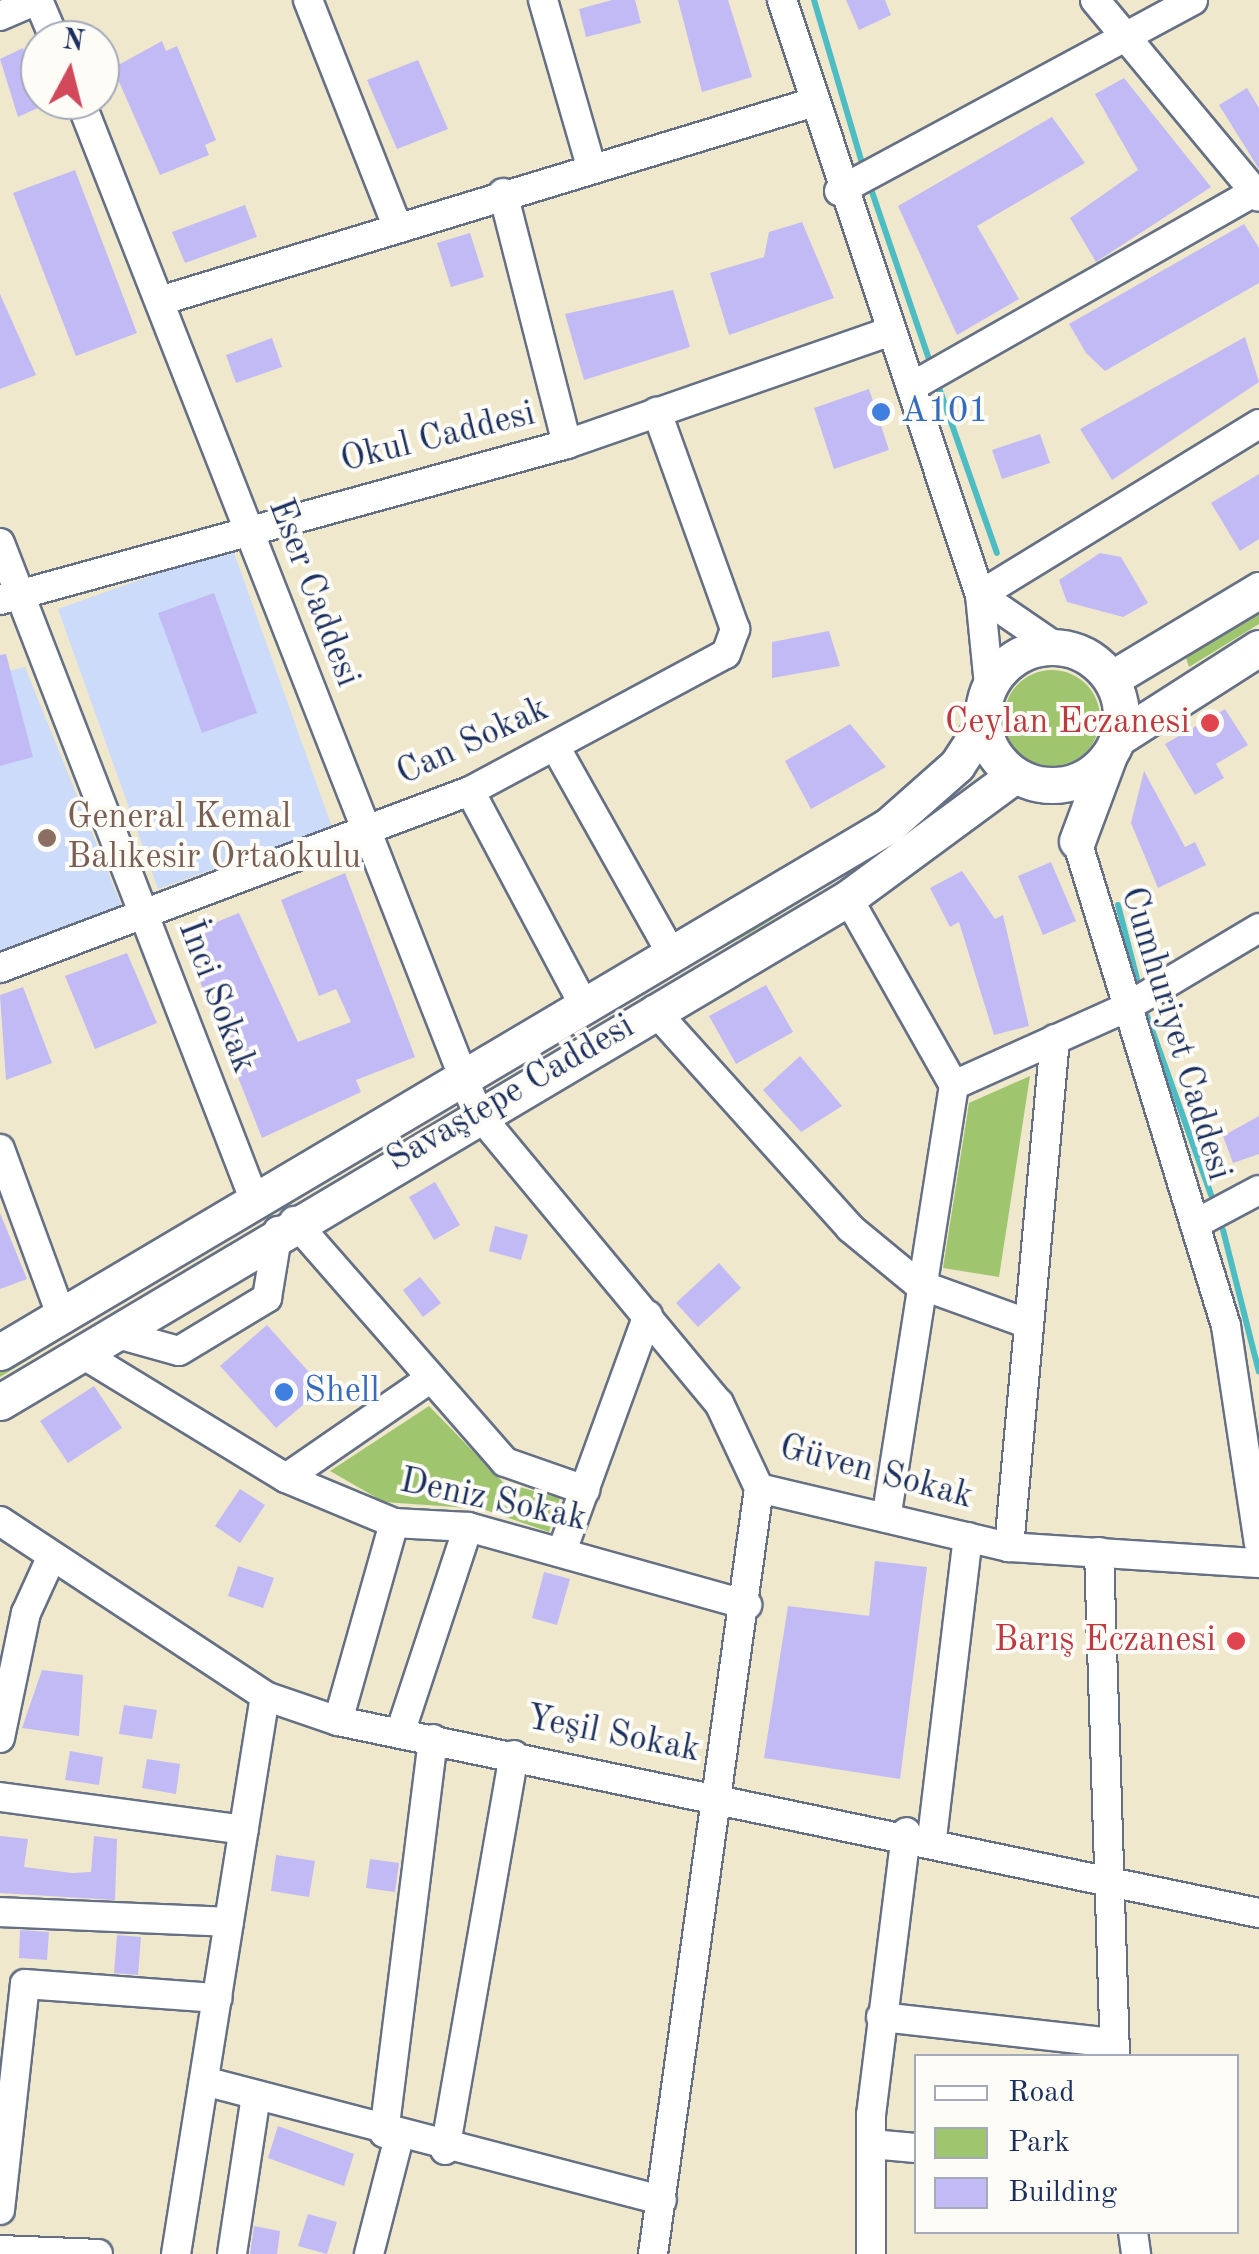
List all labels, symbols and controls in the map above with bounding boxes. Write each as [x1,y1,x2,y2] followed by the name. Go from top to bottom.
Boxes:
[20,20,120,120] north arrow
[61,27,86,57] text: N
[901,391,989,433] place label: A101
[337,394,539,482] street label: Okul Caddesi
[870,401,892,423] marker: A101
[258,493,368,693] street label: Eser Caddesi
[391,689,555,795] street label: Can Sokak
[945,702,1190,744] place label: Ceylan Eczanesi
[1199,712,1221,734] marker: Ceylan Eczanesi
[67,797,361,879] place label: General Kemal Balıkesir Ortaokulu
[36,827,58,849] marker: General Kemal Balıkesir Ortaokulu
[1110,882,1240,1186] street label: Cumhuriyet Caddesi
[168,915,264,1079] street label: İnci Sokak
[380,1006,642,1182] street label: Savaştepe Caddesi
[304,1371,380,1413] place label: Shell
[273,1381,295,1403] marker: Shell
[775,1427,977,1519] street label: Güven Sokak
[396,1461,590,1541] street label: Deniz Sokak
[994,1620,1216,1662] place label: Barış Eczanesi
[1225,1630,1247,1652] marker: Barış Eczanesi
[523,1698,703,1772] street label: Yeşil Sokak
[914,2054,1239,2234] legend
[1008,2078,1075,2108] text: Road
[1008,2128,1070,2158] text: Park
[1008,2178,1117,2208] text: Building

